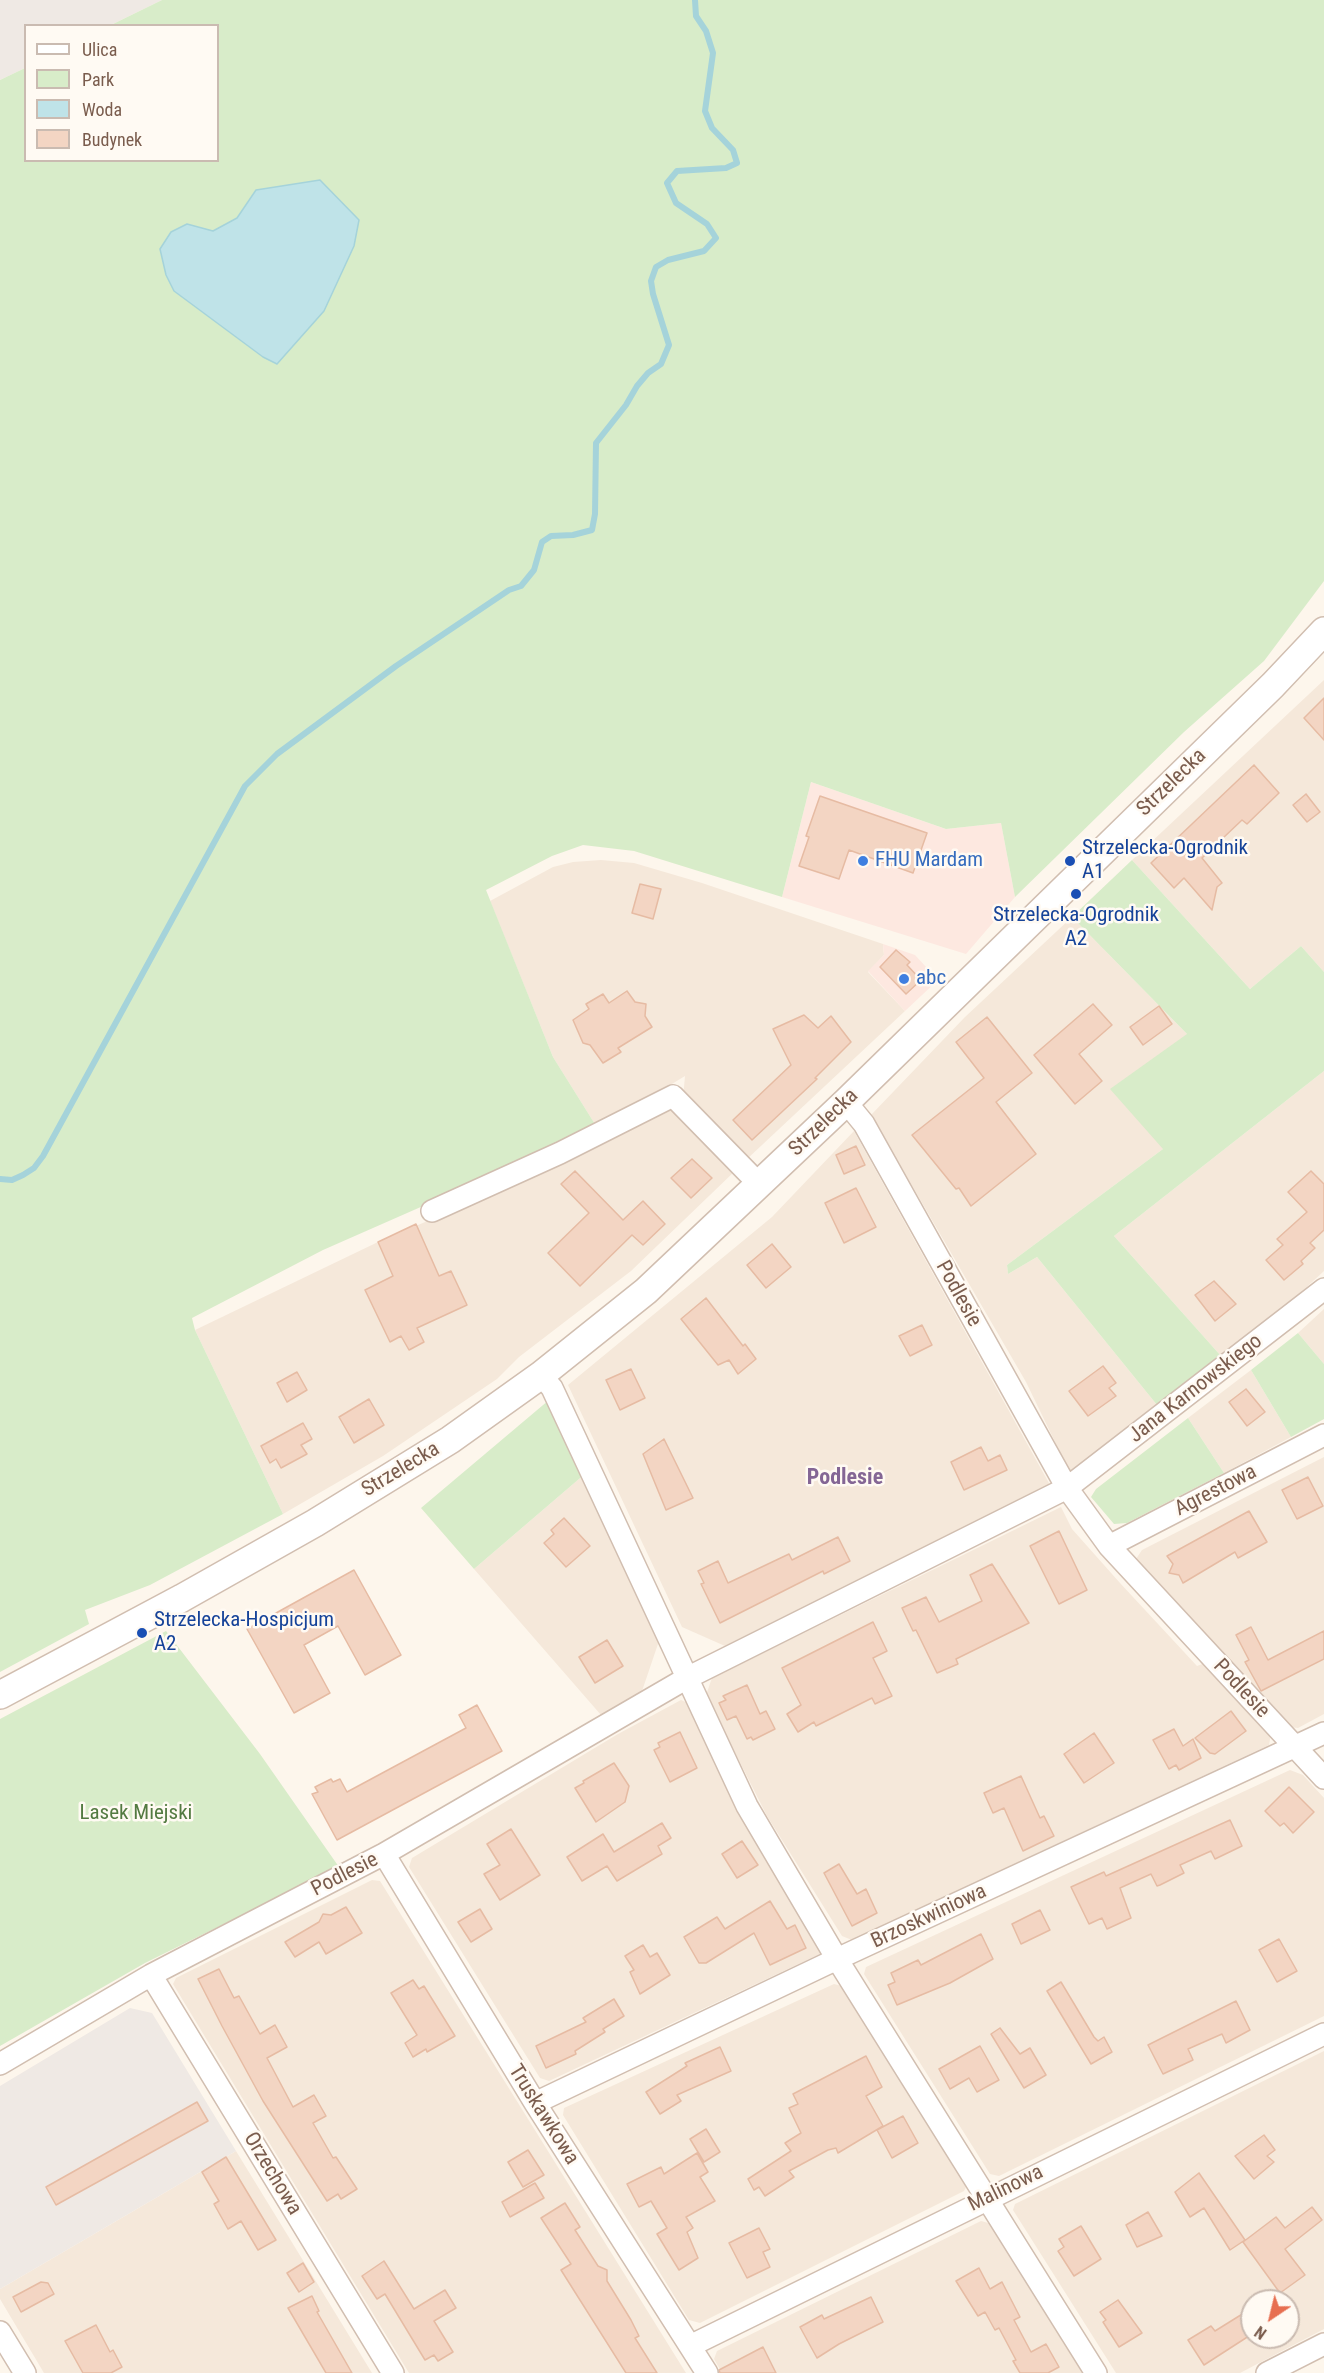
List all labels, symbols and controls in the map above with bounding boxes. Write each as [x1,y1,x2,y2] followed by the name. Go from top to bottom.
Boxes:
[24,24,219,162] legend
[82,39,117,60] text: Ulica
[82,69,114,90] text: Park
[82,99,122,120] text: Woda
[82,129,142,150] text: Budynek
[1132,744,1212,822] street label: Strzelecka
[1082,836,1248,886] place label: Strzelecka-Ogrodnik A1
[875,848,983,874] place label: FHU Mardam
[856,854,870,868] marker: FHU Mardam
[1063,854,1077,868] marker: Strzelecka-Ogrodnik A1
[1069,887,1083,901] marker: Strzelecka-Ogrodnik A2
[993,903,1159,953] place label: Strzelecka-Ogrodnik A2
[916,966,946,992] place label: abc
[897,972,911,986] marker: abc
[784,1084,864,1162] street label: Strzelecka
[930,1257,986,1331] street label: Podlesie
[1124,1329,1268,1449] street label: Jana Karnowskiego
[358,1437,444,1503] street label: Strzelecka
[1171,1460,1261,1522] street label: Agrestowa
[807,1465,883,1491] district label: Podlesie
[154,1608,334,1658] place label: Strzelecka-Hospicjum A2
[135,1626,149,1640] marker: Strzelecka-Hospicjum A2
[1207,1654,1275,1724] street label: Podlesie
[80,1801,192,1827] park label: Lasek Miejski
[307,1848,383,1902] street label: Podlesie
[867,1879,991,1955] street label: Brzoskwiniowa
[502,2060,584,2170] street label: Truskawkowa
[238,2128,306,2220] street label: Orzechowa
[965,2160,1047,2218] street label: Malinowa
[1240,2289,1300,2349] north arrow
[1251,2322,1270,2343] text: N

